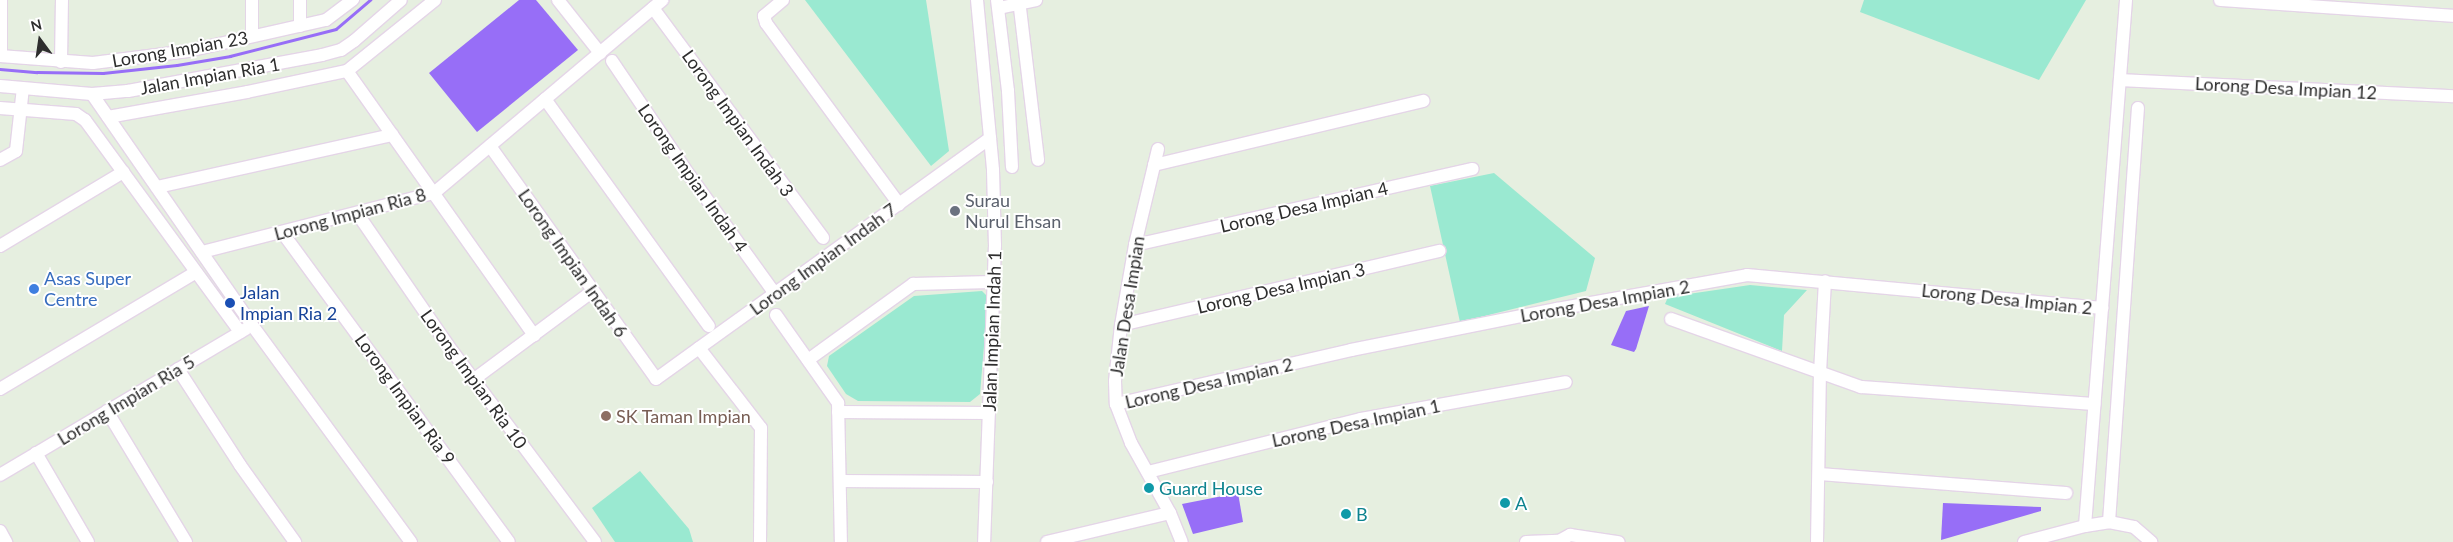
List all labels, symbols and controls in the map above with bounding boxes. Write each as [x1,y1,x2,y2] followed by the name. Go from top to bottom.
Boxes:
[15,15,65,65] north arrow
[29,15,44,35] text: N
[110,26,250,72] street label: Lorong Impian 23
[678,45,798,201] street label: Lorong Impian Indah 3
[139,53,281,99] street label: Jalan Impian Ria 1
[2194,72,2378,104] street label: Lorong Desa Impian 12
[634,100,752,256] street label: Lorong Impian Indah 4
[1218,177,1390,237] street label: Lorong Desa Impian 4
[272,183,428,245] street label: Lorong Impian Ria 8
[514,185,632,341] street label: Lorong Impian Indah 6
[965,190,1061,232] place label: Surau Nurul Ehsan
[745,199,901,319] street label: Lorong Impian Indah 7
[949,205,961,217] marker: Surau Nurul Ehsan
[1105,234,1149,378] street label: Jalan Desa Impian
[978,250,1006,412] street label: Jalan Impian Indah 1
[1195,258,1367,318] street label: Lorong Desa Impian 3
[44,268,131,310] place label: Asas Super Centre
[1519,275,1691,327] street label: Lorong Desa Impian 2
[1920,279,2094,319] street label: Lorong Desa Impian 2
[240,282,337,324] place label: Jalan Impian Ria 2
[28,283,40,295] marker: Asas Super Centre
[224,297,236,309] marker: Jalan Impian Ria 2
[416,305,532,453] street label: Lorong Impian Ria 10
[350,329,460,469] street label: Lorong Impian Ria 9
[53,350,199,450] street label: Lorong Impian Ria 5
[1123,353,1295,413] street label: Lorong Desa Impian 2
[1270,395,1442,451] street label: Lorong Desa Impian 1
[616,405,751,427] place label: SK Taman Impian
[600,410,612,422] marker: SK Taman Impian
[1159,477,1263,499] place label: Guard House
[1143,482,1155,494] marker: Guard House
[1515,492,1527,514] place label: A
[1499,497,1511,509] marker: A
[1356,503,1368,525] place label: B
[1340,508,1352,520] marker: B

